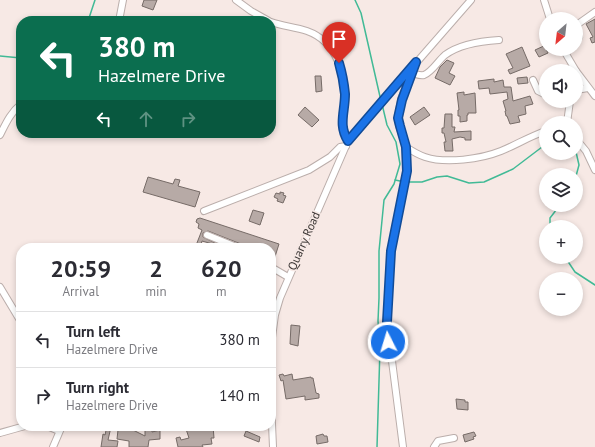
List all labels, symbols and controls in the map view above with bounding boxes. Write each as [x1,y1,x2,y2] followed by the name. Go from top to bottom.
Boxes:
[539,12,583,56] north arrow
[539,12,583,316] map controls
[322,22,356,63] pin
[98,28,175,65] text: 380 m
[328,28,350,50] icon: arrive
[32,32,84,84] icon: left
[98,64,225,87] text: Hazelmere Drive
[539,64,583,108] button: sound
[93,108,115,130] icon: left
[135,108,157,130] icon: ahead
[177,108,199,130] icon: right
[539,116,583,160] button: search
[539,168,583,212] button: layers
[284,209,323,272] street label: Quarry Road
[539,220,583,264] button: +
[50,253,111,284] text: 20:59
[149,253,163,284] text: 2
[201,253,242,284] text: 620
[539,272,583,316] button: −
[63,283,99,300] text: Arrival
[145,283,167,300] text: min
[216,283,227,300] text: m
[367,321,409,363] position arrow
[66,322,120,341] text: Turn left
[32,329,54,351] icon: left
[219,330,260,349] text: 380 m
[66,341,158,358] text: Hazelmere Drive
[66,378,129,397] text: Turn right
[32,385,54,407] icon: right
[219,386,260,405] text: 140 m
[66,397,158,414] text: Hazelmere Drive

